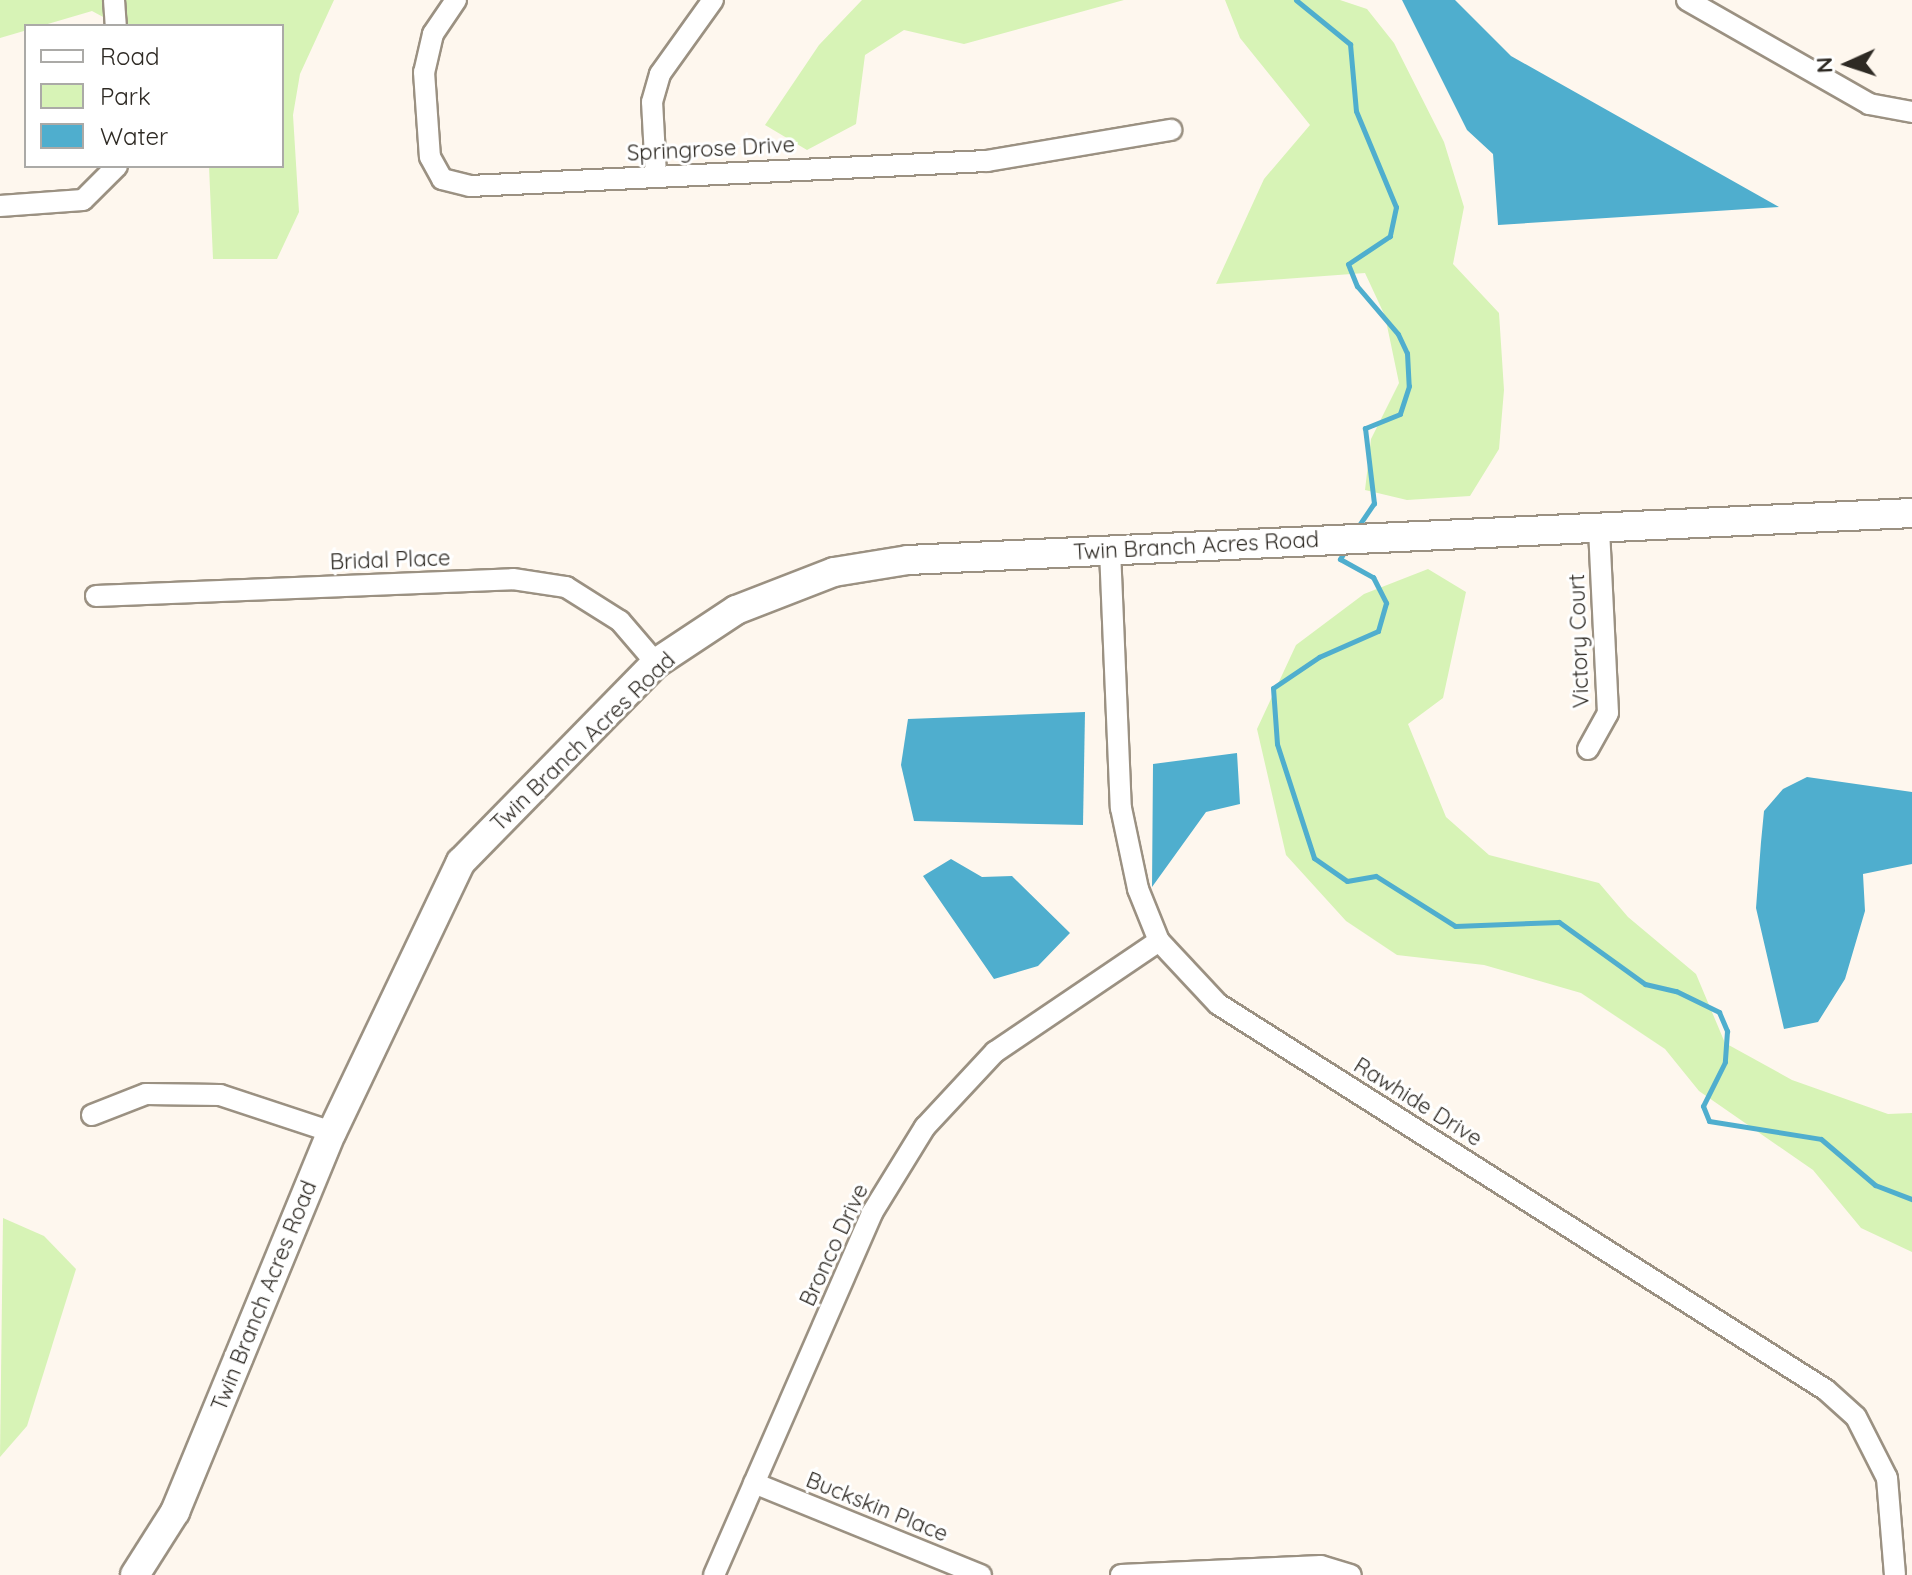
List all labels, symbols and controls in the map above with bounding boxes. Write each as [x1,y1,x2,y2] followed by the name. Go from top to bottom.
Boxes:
[24,24,284,168] legend
[1808,24,1888,104] north arrow
[100,41,160,71] text: Road
[1810,56,1838,74] text: N
[100,81,151,111] text: Park
[100,121,168,151] text: Water
[626,131,796,167] street label: Springrose Drive
[1072,526,1320,566] street label: Twin Branch Acres Road
[329,545,451,575] street label: Bridal Place
[1563,573,1595,709] street label: Victory Court
[485,647,681,837] street label: Twin Branch Acres Road
[1349,1052,1487,1152] street label: Rawhide Drive
[206,1177,322,1415] street label: Twin Branch Acres Road
[794,1180,874,1310] street label: Bronco Drive
[802,1467,952,1547] street label: Buckskin Place

